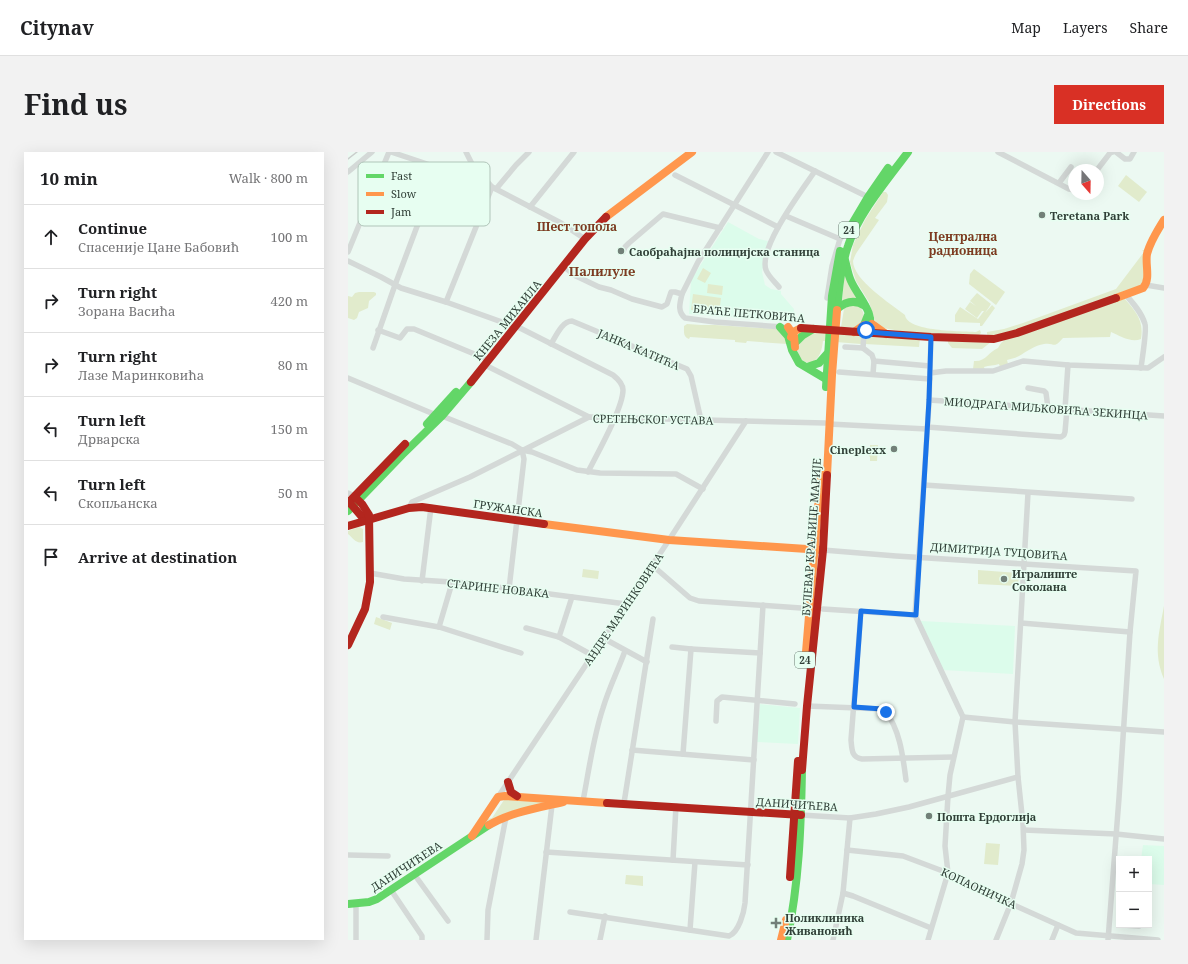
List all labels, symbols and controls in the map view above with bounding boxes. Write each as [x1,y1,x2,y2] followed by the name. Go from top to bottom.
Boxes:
[20,15,94,41] text: Citynav
[1011,18,1041,37] text: Map
[1063,18,1108,37] text: Layers
[1130,18,1168,37] text: Share
[24,85,128,123] text: Find us
[1054,85,1164,124] button: Directions
[358,162,490,226] legend
[1068,164,1104,200] north arrow
[40,167,98,190] text: 10 min
[391,168,412,183] text: Fast
[229,169,308,187] text: Walk · 800 m
[391,186,417,201] text: Slow
[390,204,412,219] text: Jam
[1050,208,1129,223] place label: Teretana Park
[1037,210,1047,220] marker: Teretana Park
[78,218,147,238] text: Continue
[537,218,617,235] district label: Шест топола
[839,222,859,238] road number: 24
[40,226,62,248] icon: ahead
[271,228,308,246] text: 100 m
[928,228,998,259] district label: Централна радионица
[78,238,239,256] text: Спасеније Цане Бабовић
[629,244,820,259] place label: Саобраћајна полицијска станица
[616,246,626,256] marker: Саобраћајна полицијска станица
[569,262,635,280] district label: Палилуле
[470,276,544,363] street label: КНЕЗА МИХАИЛА
[78,282,157,302] text: Turn right
[40,290,62,312] icon: right
[271,292,308,310] text: 420 m
[693,301,806,325] street label: БРАЋЕ ПЕТКОВИЋА
[78,302,176,320] text: Зорана Васића
[857,321,875,339] route start
[595,325,682,373] street label: ЈАНКА КАТИЋА
[78,346,157,366] text: Turn right
[40,354,62,376] icon: right
[278,356,308,374] text: 80 m
[78,366,204,384] text: Лазе Маринковића
[944,393,1149,423] street label: МИОДРАГА МИЉКОВИЋА ЗЕКИНЦА
[78,410,146,430] text: Turn left
[593,410,714,428] street label: СРЕТЕЊСКОГ УСТАВА
[40,418,62,440] icon: left
[271,420,308,438] text: 150 m
[78,430,140,448] text: Дрварска
[830,442,887,457] place label: Cineplexx
[889,444,899,454] marker: Cineplexx
[798,457,824,617] street label: БУЛЕВАР КРАЉИЦЕ МАРИЈЕ
[78,474,146,494] text: Turn left
[40,482,62,504] icon: left
[278,484,308,502] text: 50 m
[78,494,158,512] text: Скопљанска
[472,496,544,520] street label: ГРУЖАНСКА
[930,539,1068,563] street label: ДИМИТРИЈА ТУЦОВИЋА
[40,546,62,568] icon: arrive
[78,547,237,567] text: Arrive at destination
[580,550,667,668] street label: АНДРЕ МАРИНКОВИЋА
[1012,566,1077,594] place label: Игралиште Соколана
[999,574,1009,584] marker: Игралиште Соколана
[446,575,550,601] street label: СТАРИНЕ НОВАКА
[795,652,815,668] road number: 24
[877,703,895,721] route end
[756,794,839,814] street label: ДАНИЧИЋЕВА
[937,809,1037,824] place label: Пошта Ердоглија
[924,811,934,821] marker: Пошта Ердоглија
[368,837,445,895] street label: ДАНИЧИЋЕВА
[1116,856,1152,928] map controls
[1116,856,1152,892] button: +
[939,864,1020,912] street label: КОПАОНИЧКА
[1116,892,1152,928] button: −
[785,910,865,938] place label: Поликлиника Живановић
[770,917,782,929] marker: Поликлиника Живановић

